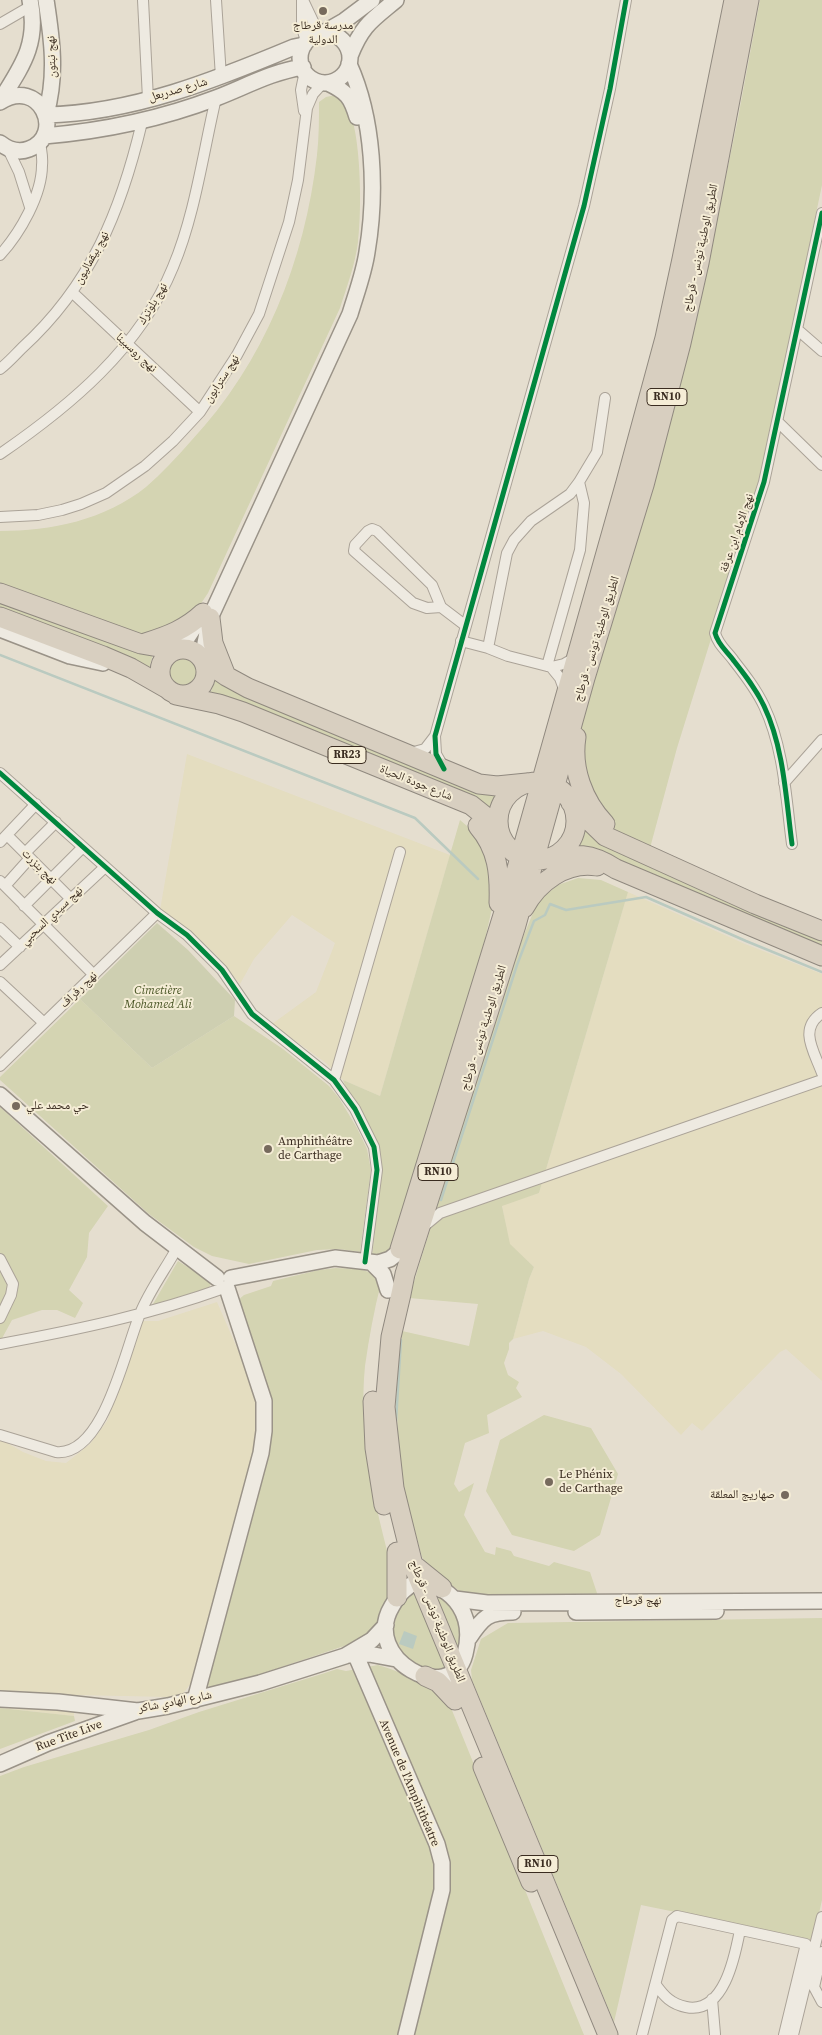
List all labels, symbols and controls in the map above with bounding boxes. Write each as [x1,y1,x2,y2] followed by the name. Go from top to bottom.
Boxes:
[317,5,329,17] marker: مدرسة قرطاج الدولية
[293,19,353,47] place label: مدرسة قرطاج الدولية
[44,36,60,78] street label: نهج نبتون
[147,75,209,105] street label: شارع صدربعل
[680,183,722,313] street label: الطريق الوطنية تونس - قرطاج
[72,229,112,287] street label: نهج بيقماليون
[135,281,171,327] street label: نهج بلوترك
[112,330,160,376] street label: نهج روسبينا
[201,352,243,406] street label: نهج سترابون
[647,388,687,406] road number: RN10
[717,492,757,574] street label: نهج الإمام ابن عرفة
[571,575,623,703] street label: الطريق الوطنية تونس - قرطاج
[328,746,366,764] road number: RR23
[378,762,454,804] street label: شارع جودة الحياة
[18,846,60,888] street label: نهج بنزرت
[18,883,86,949] street label: نهج سيدي السحبي
[458,964,510,1092] street label: الطريق الوطنية تونس - قرطاج
[57,969,101,1011] street label: نهج رفراف
[124,984,192,1012] park label: Cimetière Mohamed Ali
[26,1099,89,1113] place label: حي محمد علي
[10,1100,22,1112] marker: حي محمد علي
[278,1135,352,1163] place label: Amphithéâtre de Carthage
[262,1143,274,1155] marker: Amphithéâtre de Carthage
[418,1164,458,1180] road number: RN10
[559,1468,623,1496] place label: Le Phénix de Carthage
[543,1476,555,1488] marker: Le Phénix de Carthage
[710,1488,775,1502] place label: صهاريج المعلقة
[779,1489,791,1501] marker: صهاريج المعلقة
[406,1558,468,1684] street label: الطريق الوطنية تونس - قرطاج
[614,1594,662,1608] street label: نهج قرطاج
[137,1688,213,1716] street label: شارع الهادي شاكر
[34,1717,104,1755] street label: Rue Tite Live
[376,1717,442,1849] street label: Avenue de l'Amphithéatre
[518,1856,558,1872] road number: RN10

